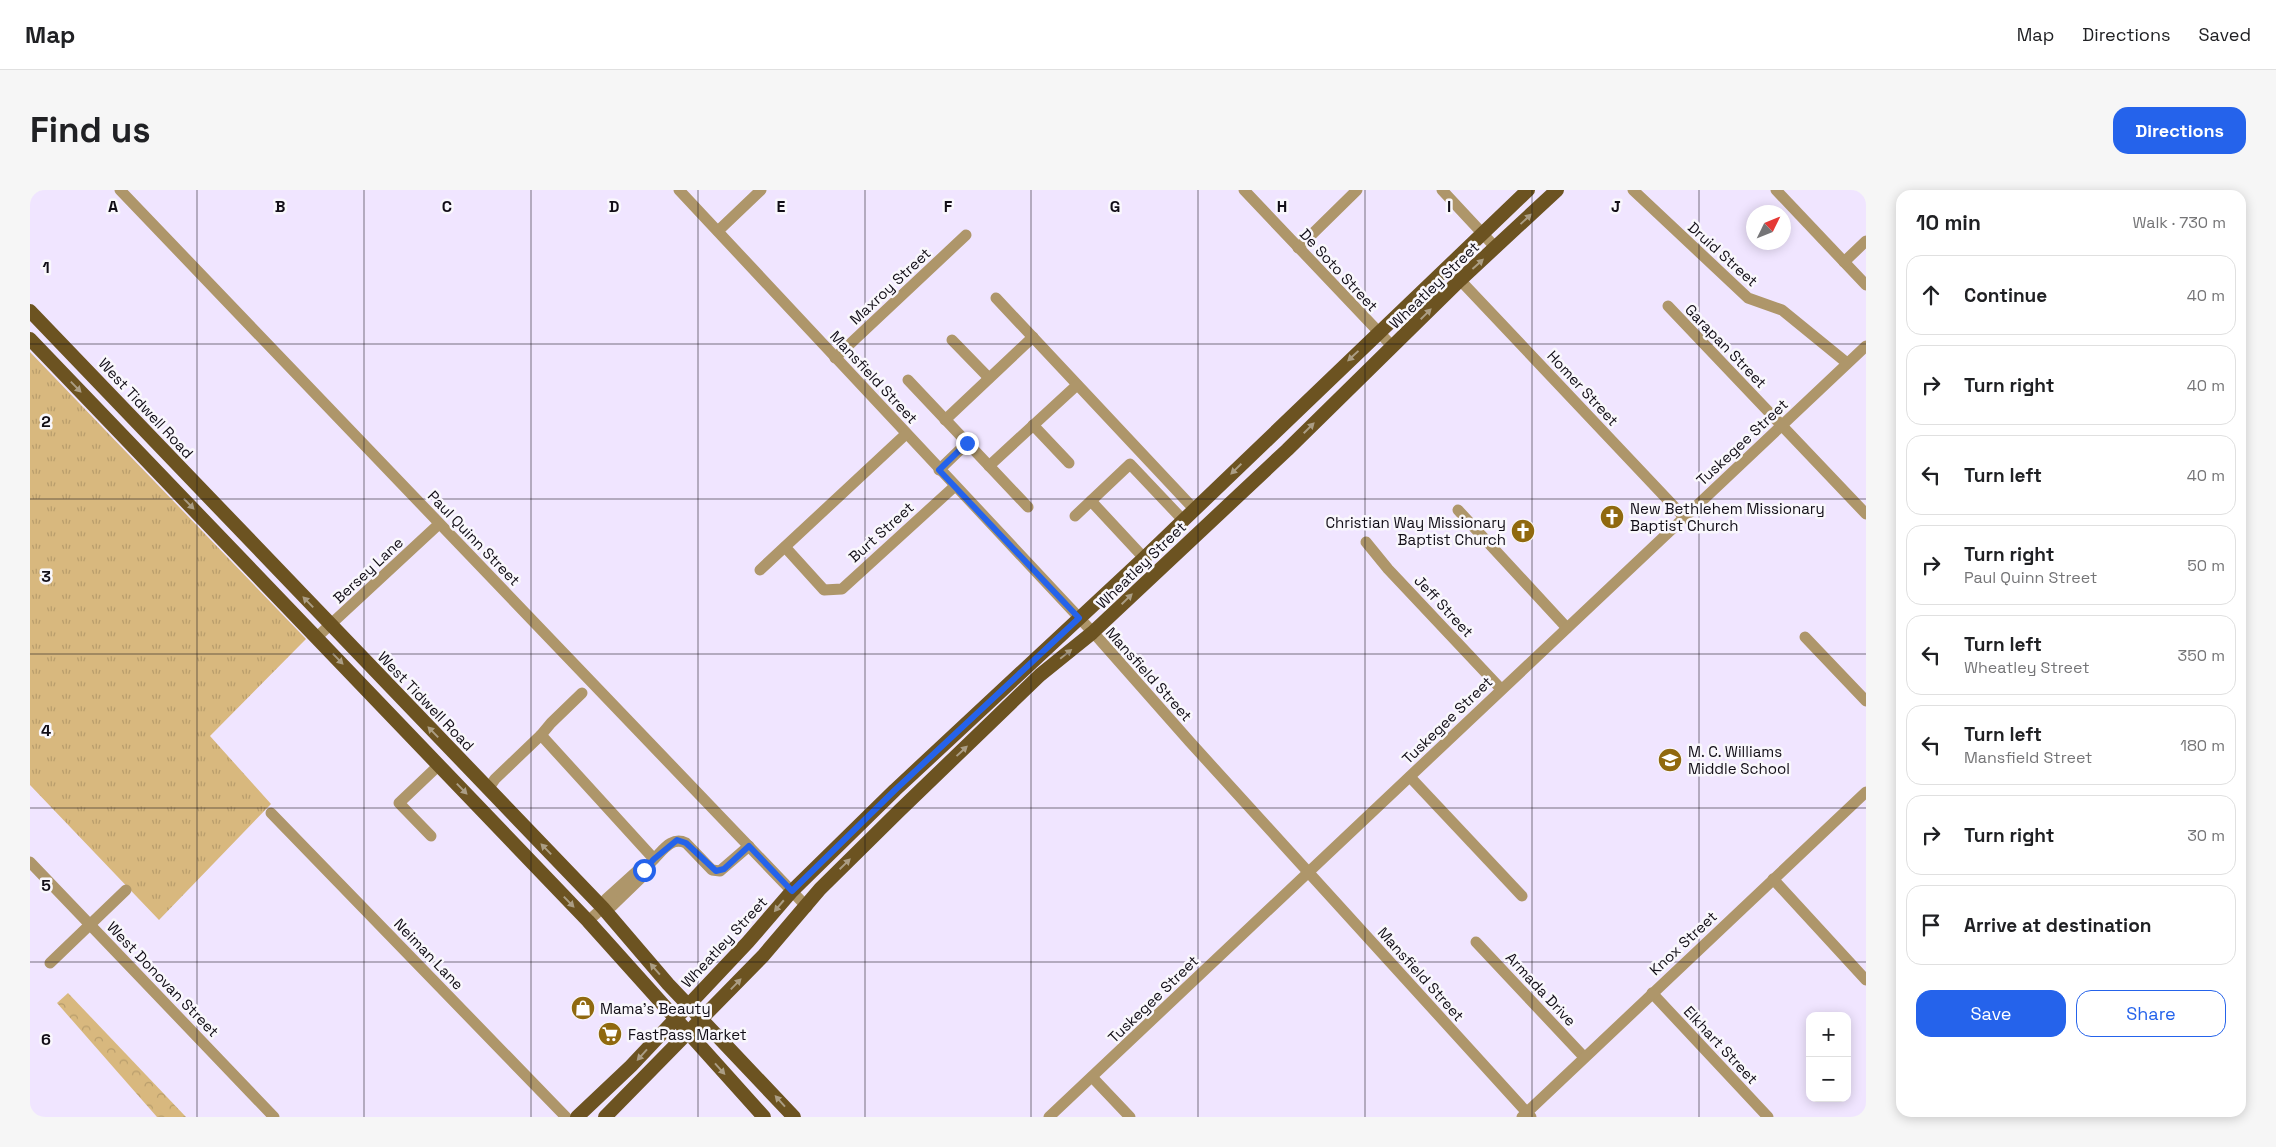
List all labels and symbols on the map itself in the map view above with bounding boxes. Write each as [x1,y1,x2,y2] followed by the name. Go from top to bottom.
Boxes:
[108,196,118,217] text: A
[275,196,285,217] text: B
[442,196,452,217] text: C
[609,196,619,217] text: D
[777,196,786,217] text: E
[944,196,953,217] text: F
[1110,196,1120,217] text: G
[1277,196,1287,217] text: H
[1447,196,1451,217] text: I
[1611,196,1621,217] text: J
[1746,205,1791,250] north arrow
[1520,213,1532,225] one-way arrow
[1684,218,1762,291] street label: Druid Street
[1296,225,1382,315] street label: De Soto Street
[1385,237,1483,333] street label: Wheatley Street
[845,244,935,328] street label: Maxroy Street
[42,257,50,278] text: 1
[1471,258,1483,270] one-way arrow
[1681,300,1771,392] street label: Garapan Street
[1420,308,1432,320] one-way arrow
[826,326,922,428] street label: Mansfield Street
[1543,346,1623,430] street label: Homer Street
[1347,350,1359,362] one-way arrow
[94,354,198,462] street label: West Tidwell Road
[70,381,82,393] one-way arrow
[1692,395,1792,489] street label: Tuskegee Street
[41,411,51,432] text: 2
[1303,422,1315,434] one-way arrow
[956,432,979,455] route end
[1230,463,1242,475] one-way arrow
[424,486,524,590] street label: Paul Quinn Street
[183,498,195,510] one-way arrow
[844,498,918,566] street label: Burt Street
[1630,499,1825,535] place label: New Bethlehem Missionary Baptist Church
[1599,504,1625,530] church icon: New Bethlehem Missionary Baptist Church
[1325,513,1506,549] place label: Christian Way Missionary Baptist Church
[1092,517,1190,613] street label: Wheatley Street
[1510,518,1536,544] church icon: Christian Way Missionary Baptist Church
[329,533,407,607] street label: Bersey Lane
[41,566,51,587] text: 3
[1410,571,1478,641] street label: Jeff Street
[1121,594,1133,606] one-way arrow
[302,596,314,608] one-way arrow
[1102,623,1196,725] street label: Mansfield Street
[374,647,478,755] street label: West Tidwell Road
[1059,648,1072,659] one-way arrow
[332,652,344,664] one-way arrow
[1398,672,1496,768] street label: Tuskegee Street
[41,720,51,741] text: 4
[427,726,439,738] one-way arrow
[1688,742,1790,778] place label: M. C. Williams Middle School
[956,745,968,757] one-way arrow
[1657,747,1683,773] school or university icon: M. C. Williams Middle School
[456,783,468,795] one-way arrow
[540,843,552,855] one-way arrow
[839,858,851,870] one-way arrow
[633,859,656,882] route start
[41,875,51,896] text: 5
[677,892,771,992] street label: Wheatley Street
[563,896,575,908] one-way arrow
[773,900,785,912] one-way arrow
[1645,907,1721,979] street label: Knox Street
[390,914,468,994] street label: Neiman Lane
[103,917,223,1041] street label: West Donovan Street
[1374,923,1468,1025] street label: Mansfield Street
[1502,948,1580,1030] street label: Armada Drive
[1104,951,1202,1047] street label: Tuskegee Street
[649,963,661,975] one-way arrow
[730,978,742,990] one-way arrow
[570,995,596,1021] shop icon: Mama's Beauty
[600,999,711,1018] place label: Mama's Beauty
[1680,1002,1762,1088] street label: Elkhart Street
[597,1021,623,1047] supermarket icon: FastPass Market
[628,1025,747,1044] place label: FastPass Market
[41,1029,51,1050] text: 6
[636,1048,648,1060] one-way arrow
[714,1062,726,1074] one-way arrow
[774,1096,786,1108] one-way arrow

